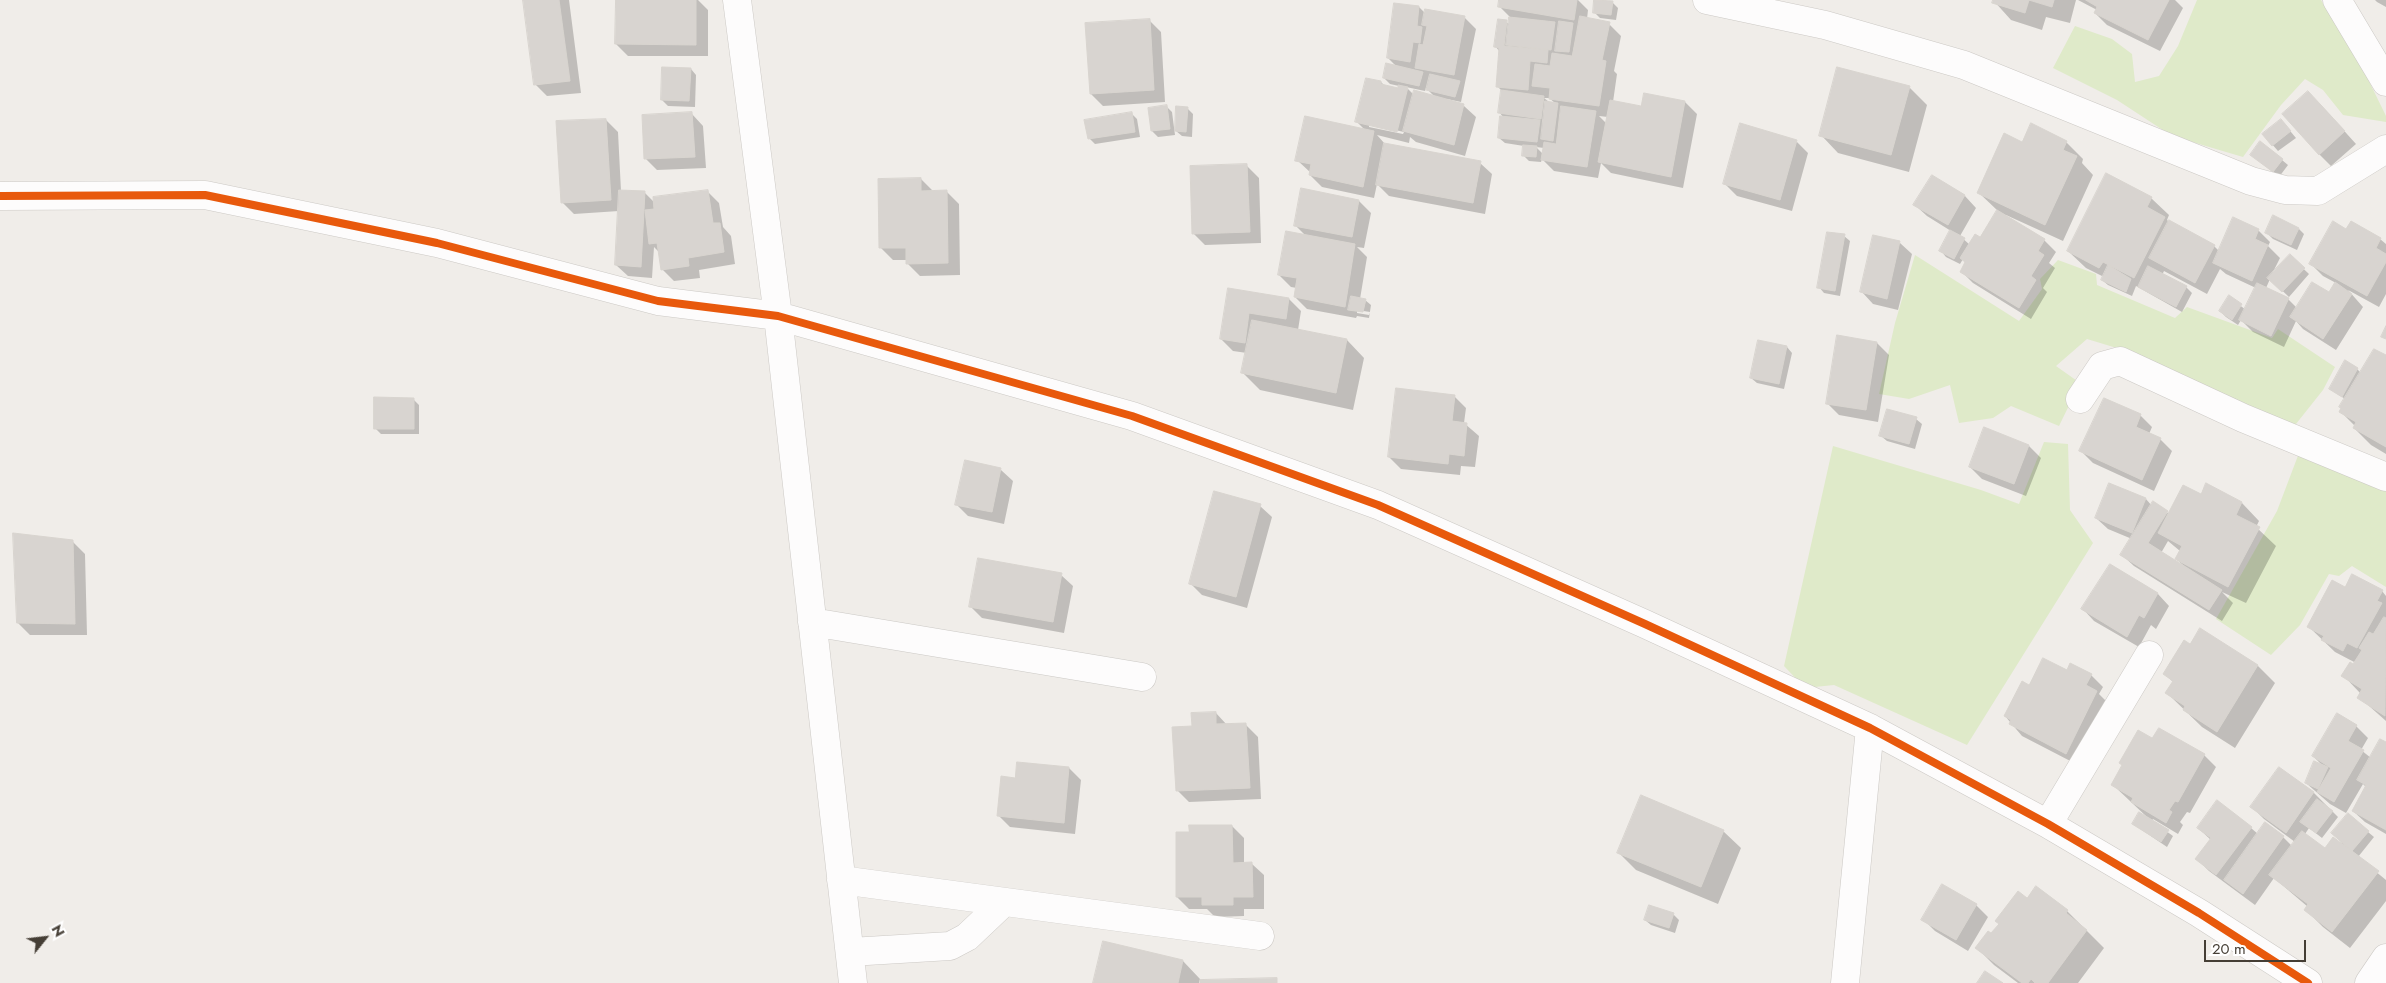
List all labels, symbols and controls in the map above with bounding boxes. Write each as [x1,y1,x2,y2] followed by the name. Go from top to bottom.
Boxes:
[20,913,70,963] north arrow
[47,921,70,940] text: N
[2206,930,2308,962] scale bar
[2212,938,2246,960] text: 20 m

